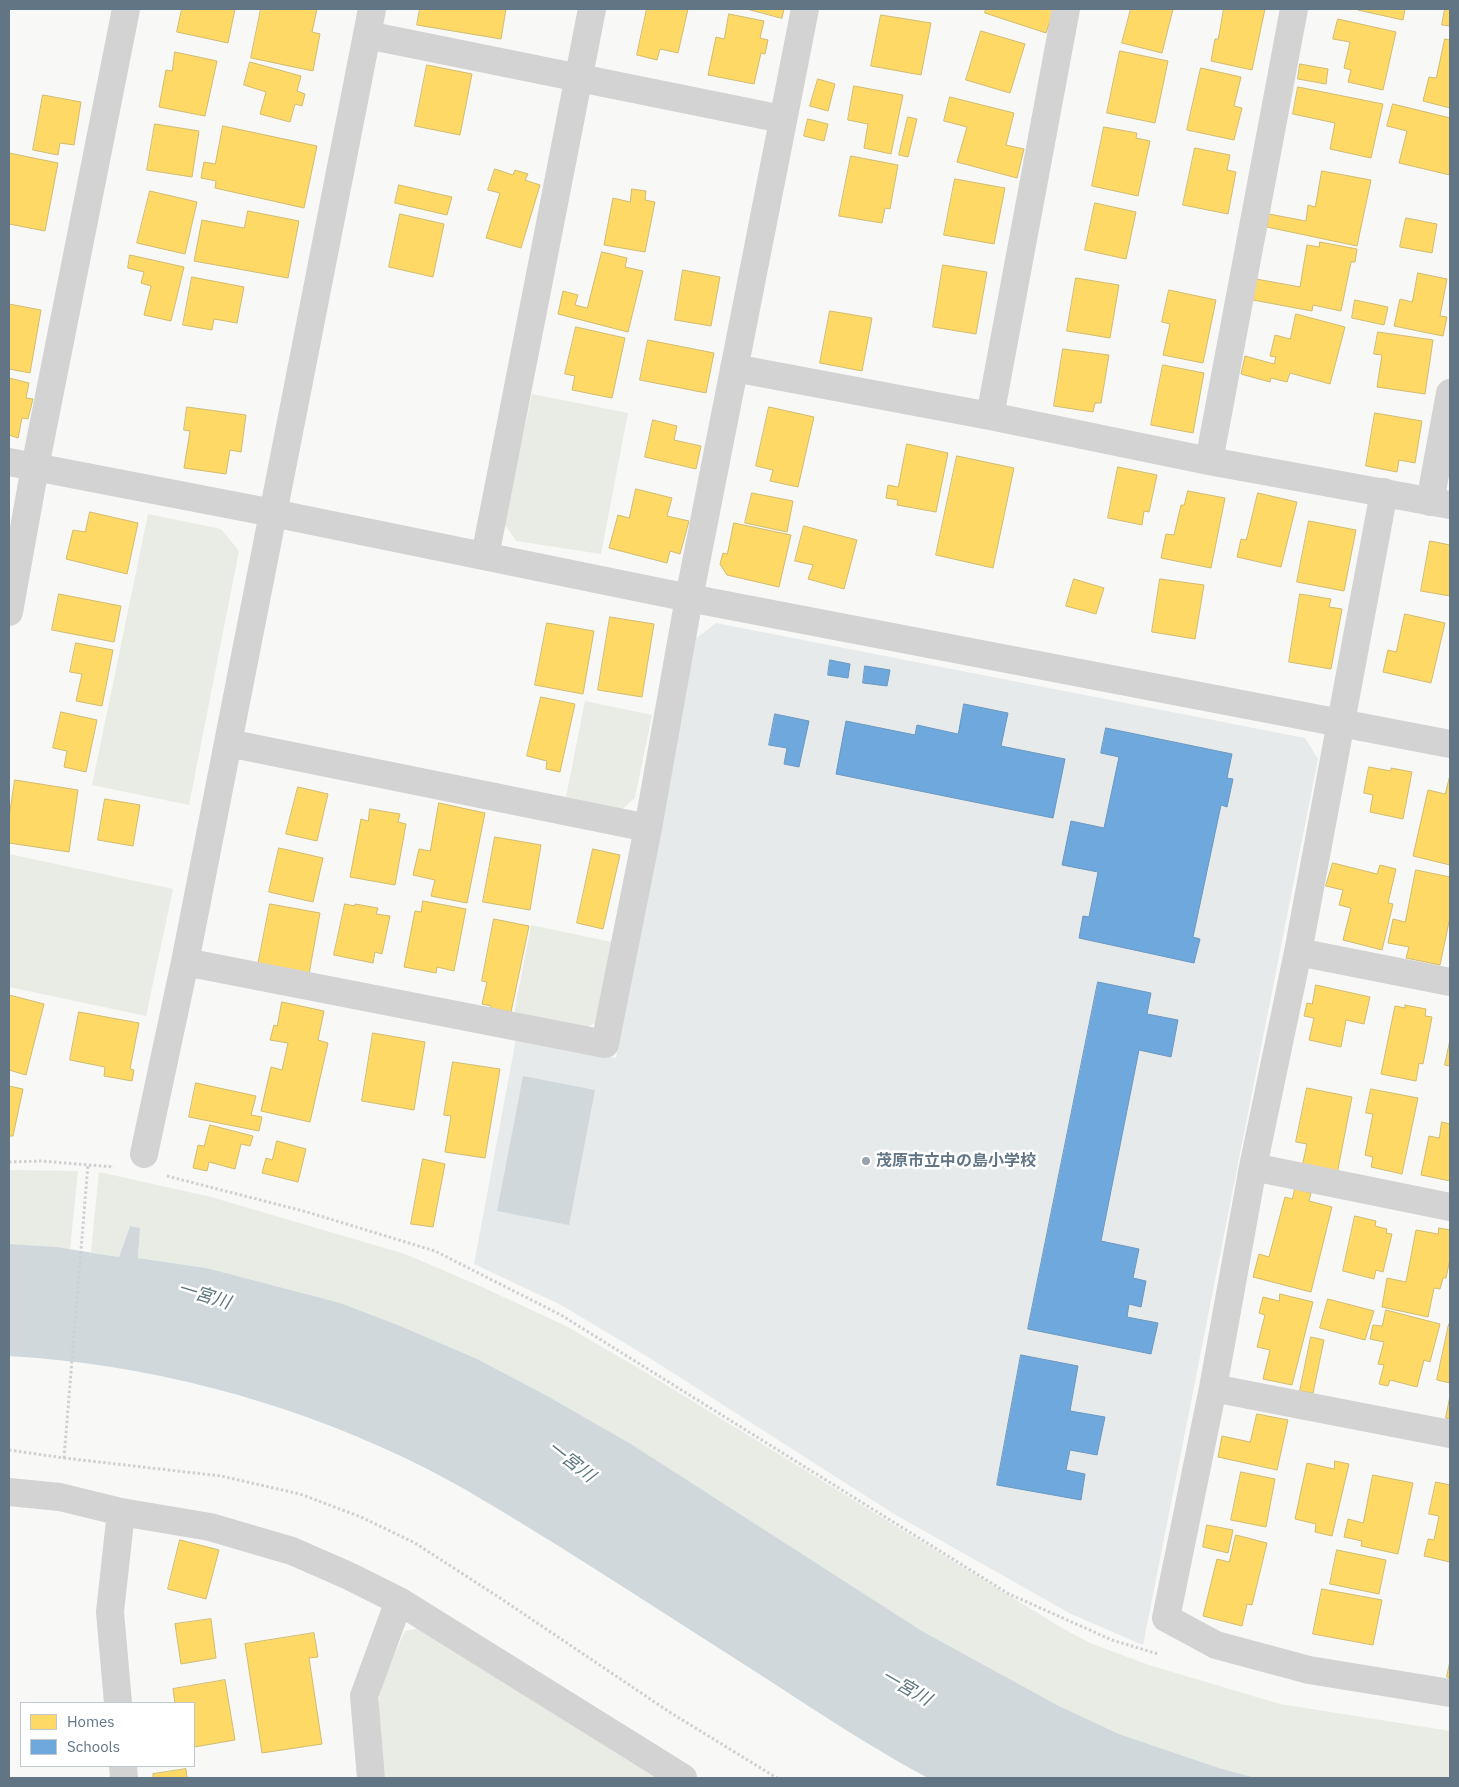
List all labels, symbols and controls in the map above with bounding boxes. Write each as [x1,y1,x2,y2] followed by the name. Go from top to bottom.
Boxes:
[876,1151,1036,1171] place label: 茂原市立中の島小学校
[860,1155,872,1167] marker: 茂原市立中の島小学校
[175,1278,233,1314] water label: 一宮川
[543,1437,599,1487] water label: 一宮川
[877,1665,935,1711] water label: 一宮川
[20,1702,195,1767] legend
[67,1712,115,1731] text: Homes
[67,1737,120,1756] text: Schools

